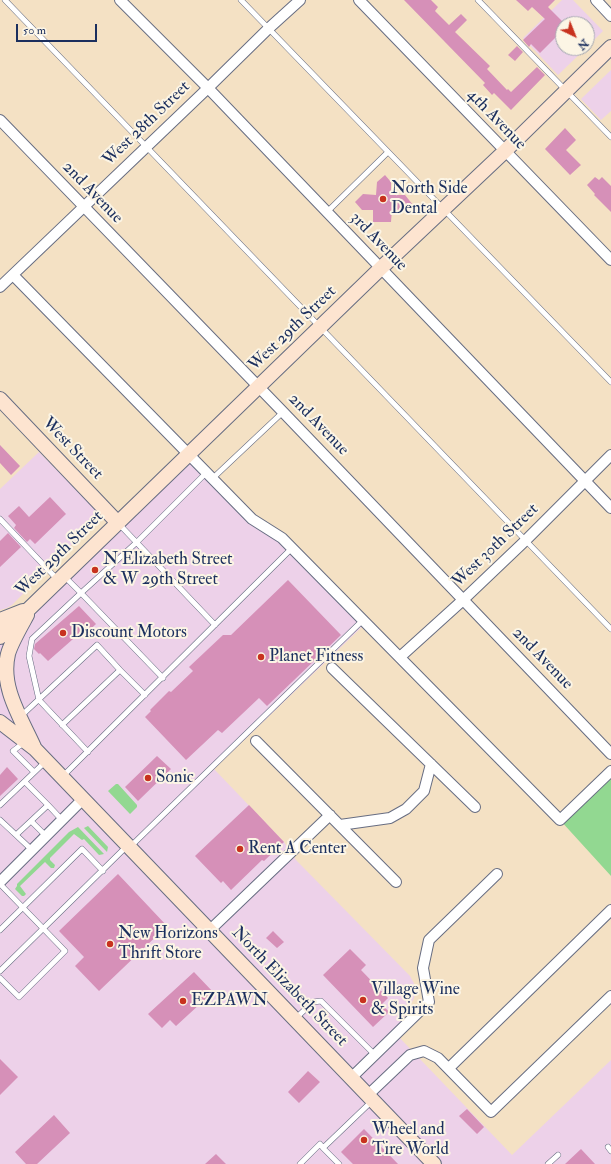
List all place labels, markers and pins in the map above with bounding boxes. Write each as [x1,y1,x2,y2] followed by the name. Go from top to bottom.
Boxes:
[391,179,468,219] place label: North Side Dental
[378,194,388,204] marker: North Side Dental
[103,550,233,590] place label: N Elizabeth Street & W 29th Street
[90,565,100,575] marker: N Elizabeth Street & W 29th Street
[71,623,187,643] place label: Discount Motors
[58,628,68,638] marker: Discount Motors
[269,647,363,667] place label: Planet Fitness
[256,652,266,662] marker: Planet Fitness
[156,768,194,788] place label: Sonic
[143,773,153,783] marker: Sonic
[248,839,346,859] place label: Rent A Center
[235,844,245,854] marker: Rent A Center
[118,924,218,964] place label: New Horizons Thrift Store
[105,939,115,949] marker: New Horizons Thrift Store
[371,980,460,1020] place label: Village Wine & Spirits
[191,991,268,1011] place label: EZPAWN
[358,995,368,1005] marker: Village Wine & Spirits
[178,996,188,1006] marker: EZPAWN
[372,1120,449,1160] place label: Wheel and Tire World
[359,1135,369,1145] marker: Wheel and Tire World

